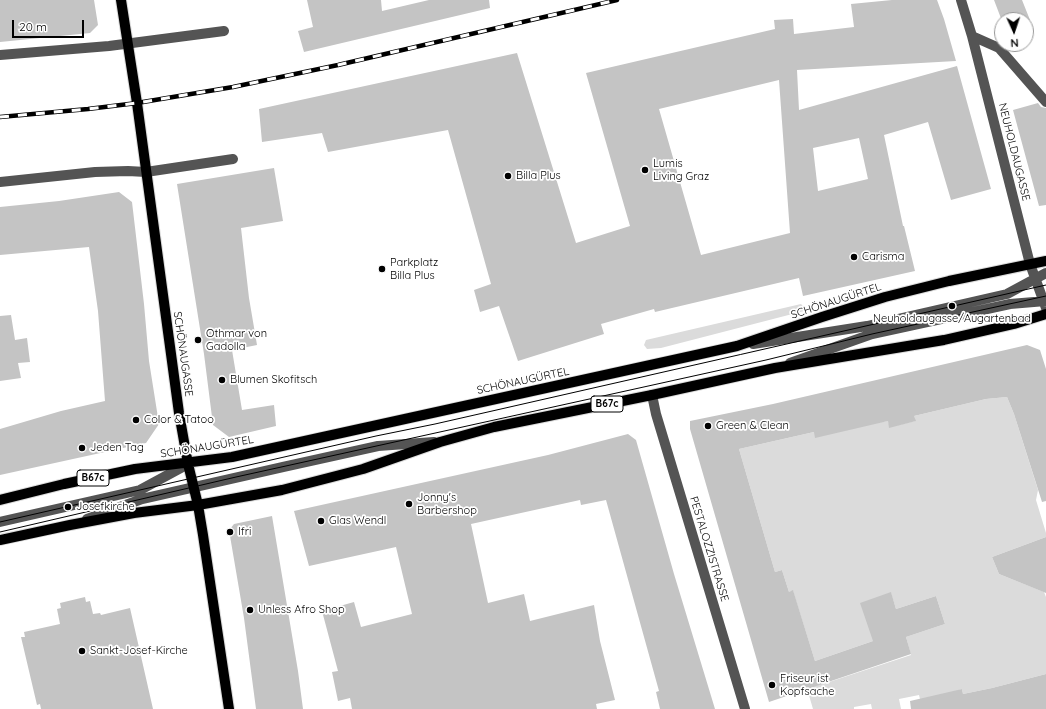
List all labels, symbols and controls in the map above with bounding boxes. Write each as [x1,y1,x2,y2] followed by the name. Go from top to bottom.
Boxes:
[14,12,86,38] scale bar
[994,12,1034,52] north arrow
[19,19,47,34] text: 20 m
[1010,36,1019,50] text: N
[995,102,1033,202] street label: NEUHOLDAUGASSE
[653,157,709,183] place label: Lumis Living Graz
[640,165,650,175] marker: Lumis Living Graz
[516,169,561,183] place label: Billa Plus
[503,171,513,181] marker: Billa Plus
[862,250,904,264] place label: Carisma
[849,252,859,262] marker: Carisma
[390,256,438,282] place label: Parkplatz Billa Plus
[377,264,387,274] marker: Parkplatz Billa Plus
[789,280,883,322] street label: SCHÖNAUGÜRTEL
[947,301,957,311] marker: Neuholdaugasse/Augartenbad
[170,311,196,397] street label: SCHÖNAUGASSE
[873,312,1031,326] place label: Neuholdaugasse/Augartenbad
[206,327,267,353] place label: Othmar von Gadolla
[193,335,203,345] marker: Othmar von Gadolla
[476,365,570,397] street label: SCHÖNAUGÜRTEL
[230,373,317,387] place label: Blumen Skofitsch
[217,375,227,385] marker: Blumen Skofitsch
[591,396,623,412] road number: B67c
[144,413,214,427] place label: Color & Tatoo
[131,415,141,425] marker: Color & Tatoo
[716,419,789,433] place label: Green & Clean
[703,421,713,431] marker: Green & Clean
[160,433,254,461] street label: SCHÖNAUGÜRTEL
[90,441,144,455] place label: Jeden Tag
[77,443,87,453] marker: Jeden Tag
[77,470,109,486] road number: B67c
[417,491,477,517] place label: Jonny's Barbershop
[687,495,731,603] street label: PESTALOZZISTRASSE
[404,499,414,509] marker: Jonny's Barbershop
[76,500,135,514] place label: Josefkirche
[63,502,73,512] marker: Josefkirche
[329,514,386,528] place label: Glas Wendl
[316,516,326,526] marker: Glas Wendl
[238,525,251,539] place label: Ifri
[225,527,235,537] marker: Ifri
[258,603,345,617] place label: Unless Afro Shop
[245,605,255,615] marker: Unless Afro Shop
[90,644,188,658] place label: Sankt-Josef-Kirche
[77,646,87,656] marker: Sankt-Josef-Kirche
[780,672,835,698] place label: Friseur ist Kopfsache
[767,680,777,690] marker: Friseur ist Kopfsache

